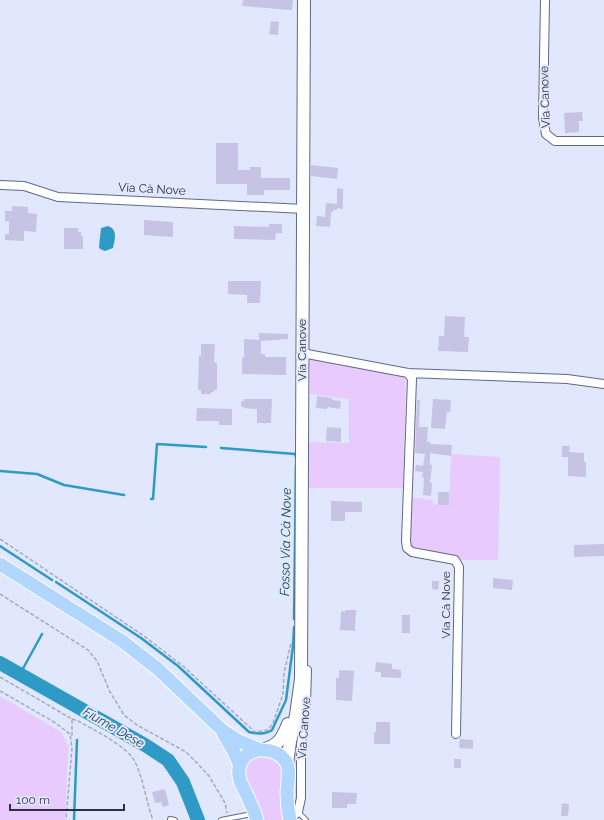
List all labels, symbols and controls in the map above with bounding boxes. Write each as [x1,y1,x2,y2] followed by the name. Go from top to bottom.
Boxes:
[537,66,553,128] street label: Via Canove
[118,180,186,198] street label: Via Cà Nove
[295,319,309,381] street label: Via Canove
[277,488,294,596] water label: Fosso Via Cà Nove
[439,571,453,639] street label: Via Cà Nove
[295,696,313,760] street label: Via Canove
[81,704,147,751] water label: Fiume Dese
[10,786,124,812] scale bar
[16,793,50,807] text: 100 m

